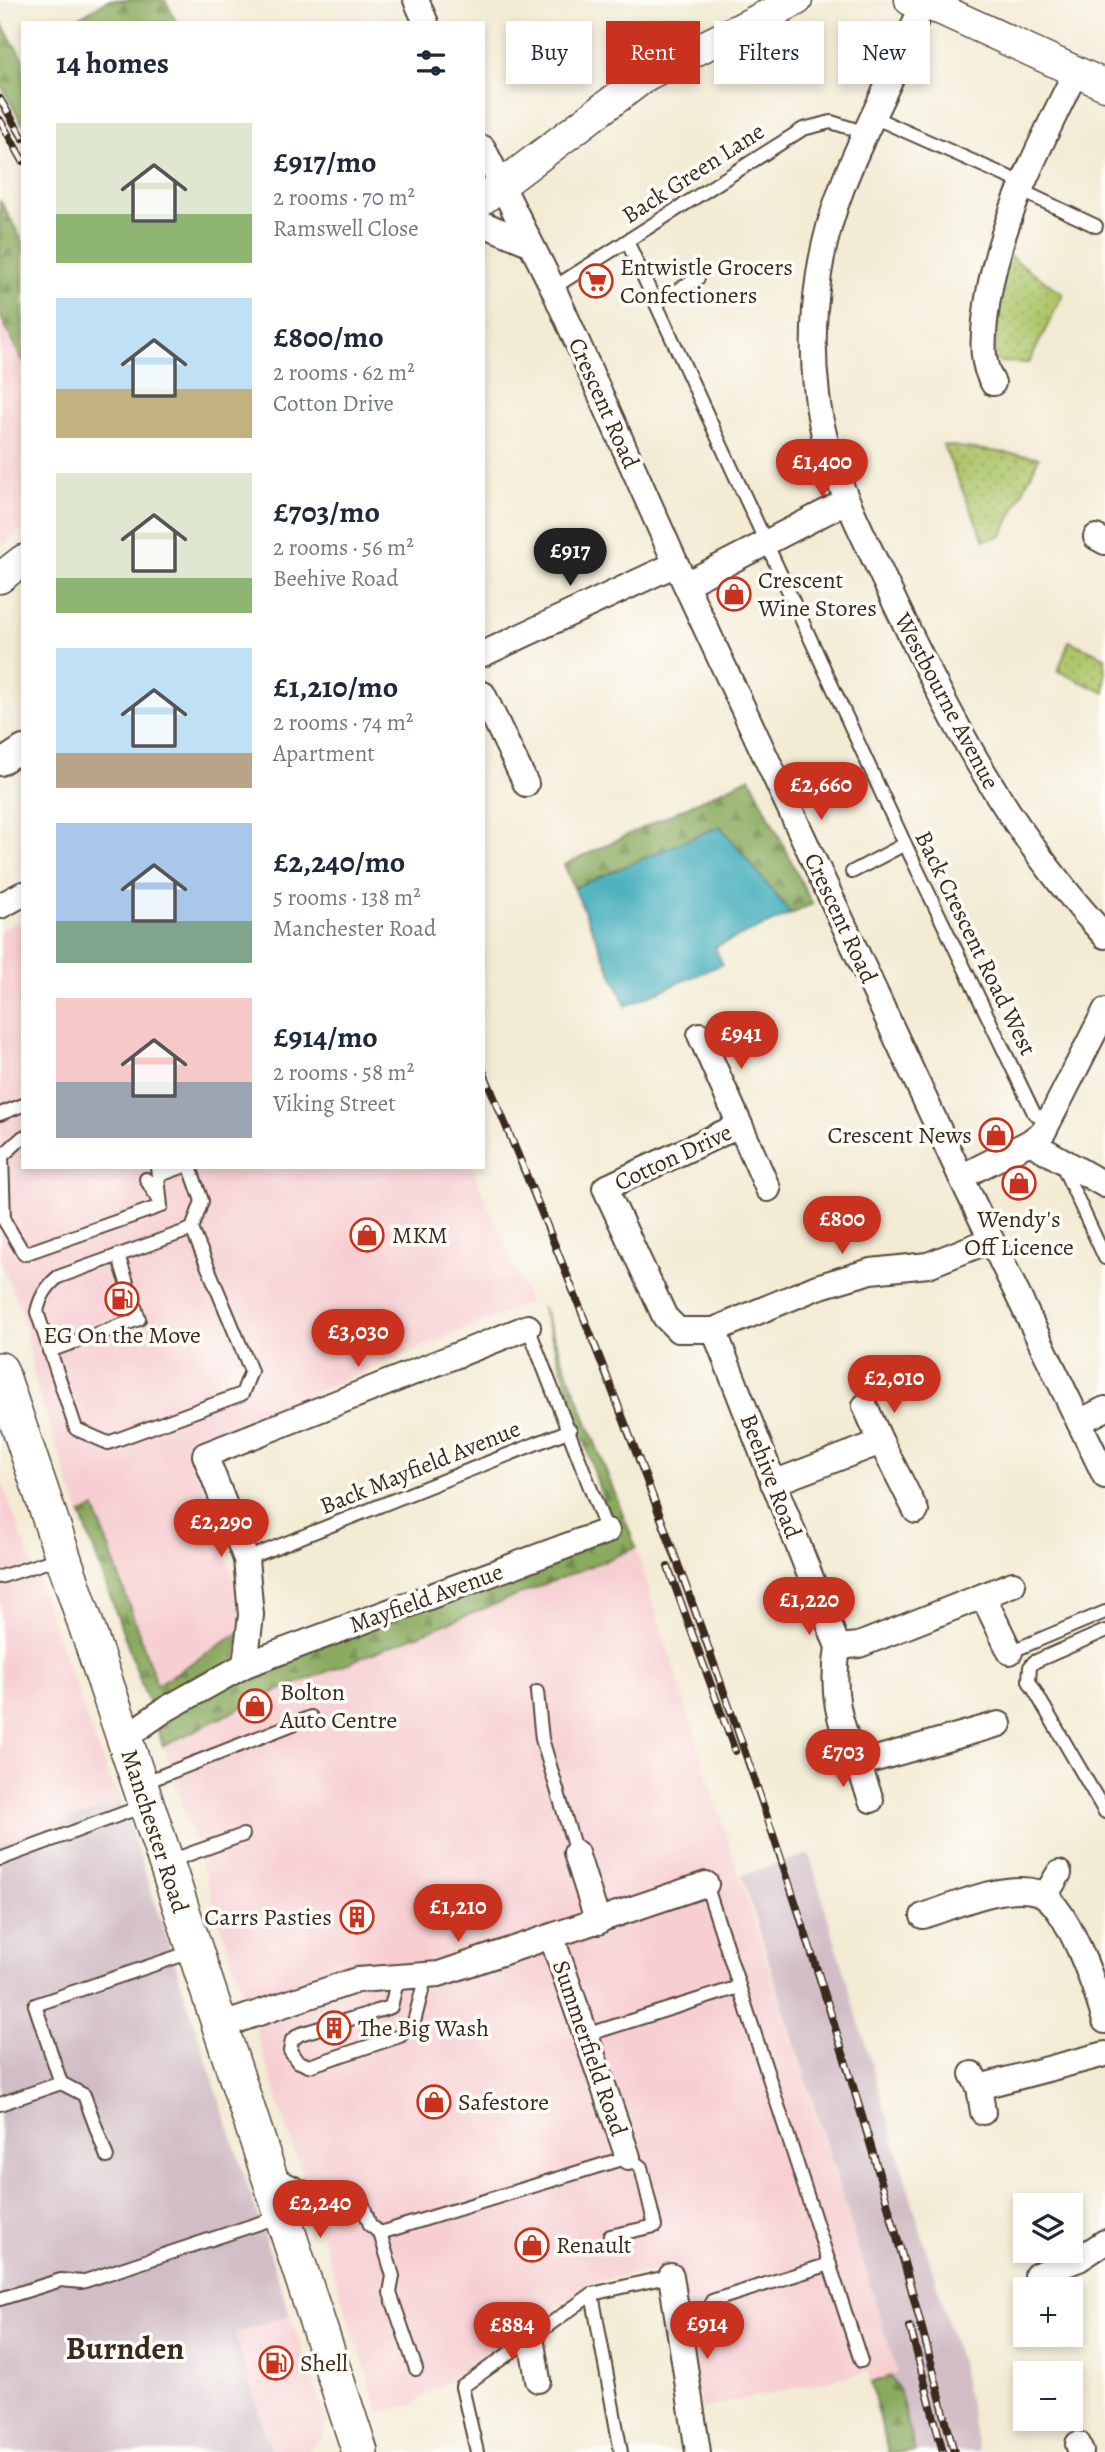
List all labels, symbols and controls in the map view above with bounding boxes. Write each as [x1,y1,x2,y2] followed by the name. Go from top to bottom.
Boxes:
[506,21,592,84] chip: Buy
[606,21,700,84] chip: Rent
[714,21,824,84] chip: Filters
[838,21,930,84] chip: New
[56,43,169,83] text: 14 homes
[412,44,450,82] icon: filters
[616,115,770,231] street label: Back Green Lane
[273,142,377,182] text: £917/mo
[112,151,196,235] icon: home
[273,182,415,213] text: 2 rooms · 70 m²
[273,213,419,244] text: Ramswell Close
[620,251,793,311] place label: Entwistle Grocers Confectioners
[577,262,615,300] supermarket icon: Entwistle Grocers Confectioners
[273,317,384,357] text: £800/mo
[112,326,196,410] icon: home
[561,332,647,474] street label: Crescent Road
[273,357,415,388] text: 2 rooms · 62 m²
[273,388,394,419] text: Cotton Drive
[765,440,879,499] pin: £1,400
[792,446,852,477] text: £1,400
[273,492,380,532] text: £703/mo
[112,501,196,585] icon: home
[529,528,611,588] pin: £917
[273,532,414,563] text: 2 rooms · 56 m²
[550,535,590,566] text: £917
[273,563,399,594] text: Beehive Road
[757,564,877,624] place label: Crescent Wine Stores
[715,575,753,613] shop icon: Crescent Wine Stores
[887,606,1007,795] street label: Westbourne Avenue
[273,667,398,707] text: £1,210/mo
[112,676,196,760] icon: home
[273,707,413,738] text: 2 rooms · 74 m²
[273,738,375,769] text: Apartment
[764,762,878,822] pin: £2,660
[790,769,852,800] text: £2,660
[908,825,1044,1061] street label: Back Crescent Road West
[273,842,405,882] text: £2,240/mo
[797,848,885,988] street label: Crescent Road
[112,851,196,935] icon: home
[273,882,421,913] text: 5 rooms · 138 m²
[273,913,436,944] text: Manchester Road
[700,1012,782,1071] pin: £941
[273,1017,378,1057] text: £914/mo
[720,1018,762,1049] text: £941
[112,1026,196,1110] icon: home
[273,1057,414,1088] text: 2 rooms · 58 m²
[273,1088,396,1119] text: Viking Street
[609,1116,737,1198] street label: Cotton Drive
[977,1116,1015,1154] shop icon: Crescent News
[828,1119,972,1151] place label: Crescent News
[1000,1164,1038,1202] shop icon: Wendy's Off Licence
[801,1196,883,1256] pin: £800
[819,1203,865,1234] text: £800
[964,1203,1074,1263] place label: Wendy's Off Licence
[348,1216,386,1254] shop icon: MKM
[392,1219,448,1251] place label: MKM
[103,1280,141,1318] fuel station icon: EG On the Move
[301,1310,415,1369] pin: £3,030
[327,1316,389,1347] text: £3,030
[43,1319,201,1351] place label: EG On the Move
[837,1356,951,1415] pin: £2,010
[864,1362,924,1393] text: £2,010
[733,1409,809,1543] street label: Beehive Road
[315,1412,525,1522] street label: Back Mayfield Avenue
[164,1500,278,1559] pin: £2,290
[190,1506,252,1537] text: £2,290
[345,1555,507,1641] street label: Mayfield Avenue
[752,1578,866,1637] pin: £1,220
[779,1584,839,1615] text: £1,220
[279,1676,397,1736] place label: Bolton Auto Centre
[236,1687,274,1725] shop icon: Bolton Auto Centre
[802,1730,884,1789] pin: £703
[821,1736,865,1767] text: £703
[113,1745,197,1917] street label: Manchester Road
[401,1884,515,1944] pin: £1,210
[429,1891,487,1922] text: £1,210
[338,1898,376,1936] building icon: Carrs Pasties
[204,1901,332,1933] place label: Carrs Pasties
[545,1956,635,2140] street label: Summerfield Road
[315,2009,353,2047] building icon: The Big Wash
[358,2012,489,2044] place label: The Big Wash
[415,2083,453,2121] shop icon: Safestore
[458,2086,549,2118] place label: Safestore
[263,2180,377,2240] pin: £2,240
[289,2187,351,2218] text: £2,240
[1013,2193,1083,2431] map controls
[1013,2193,1083,2263] button: layers
[513,2226,551,2264] shop icon: Renault
[556,2229,632,2261] place label: Renault
[1013,2277,1083,2347] button: +
[471,2302,553,2362] pin: £884
[666,2302,748,2361] pin: £914
[686,2308,728,2339] text: £914
[490,2309,534,2340] text: £884
[66,2326,184,2370] district label: Burnden
[257,2344,295,2382] fuel station icon: Shell
[300,2347,348,2379] place label: Shell
[1013,2361,1083,2431] button: −

